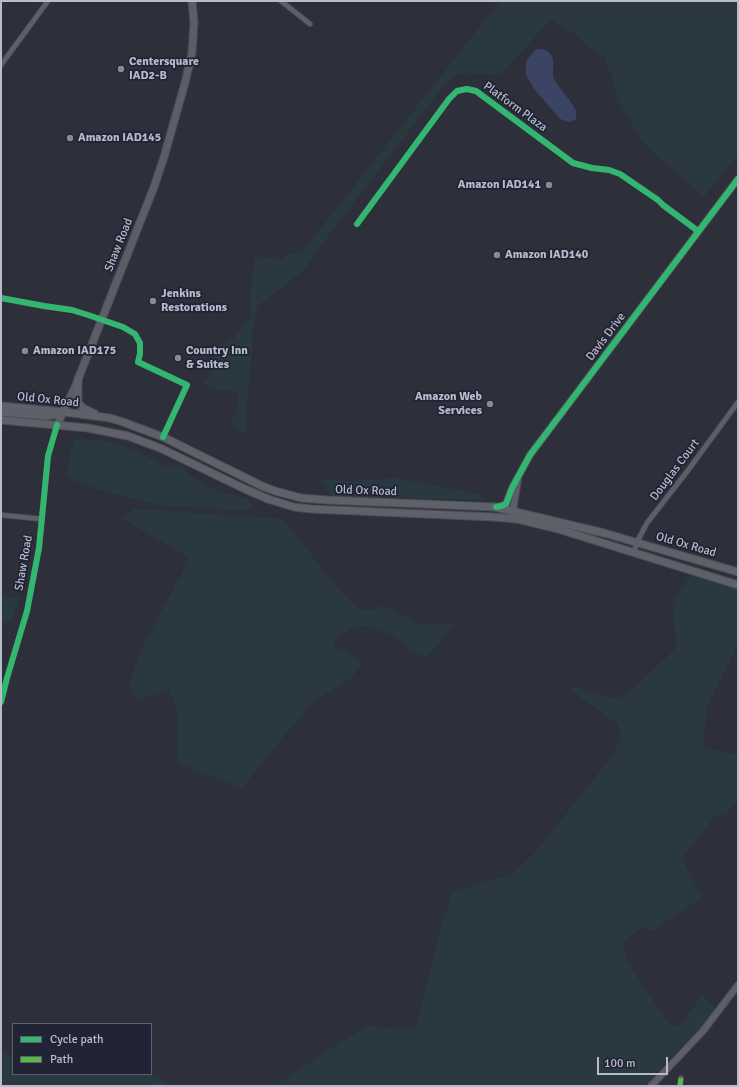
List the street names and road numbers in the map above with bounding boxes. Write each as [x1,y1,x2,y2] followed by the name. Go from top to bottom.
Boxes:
[480,79,550,135] street label: Platform Plaza
[102,216,136,274] street label: Shaw Road
[583,310,629,364] street label: Davis Drive
[16,390,80,410] street label: Old Ox Road
[647,436,703,504] street label: Douglas Court
[335,483,397,499] street label: Old Ox Road
[654,530,718,560] street label: Old Ox Road
[12,534,36,592] street label: Shaw Road

